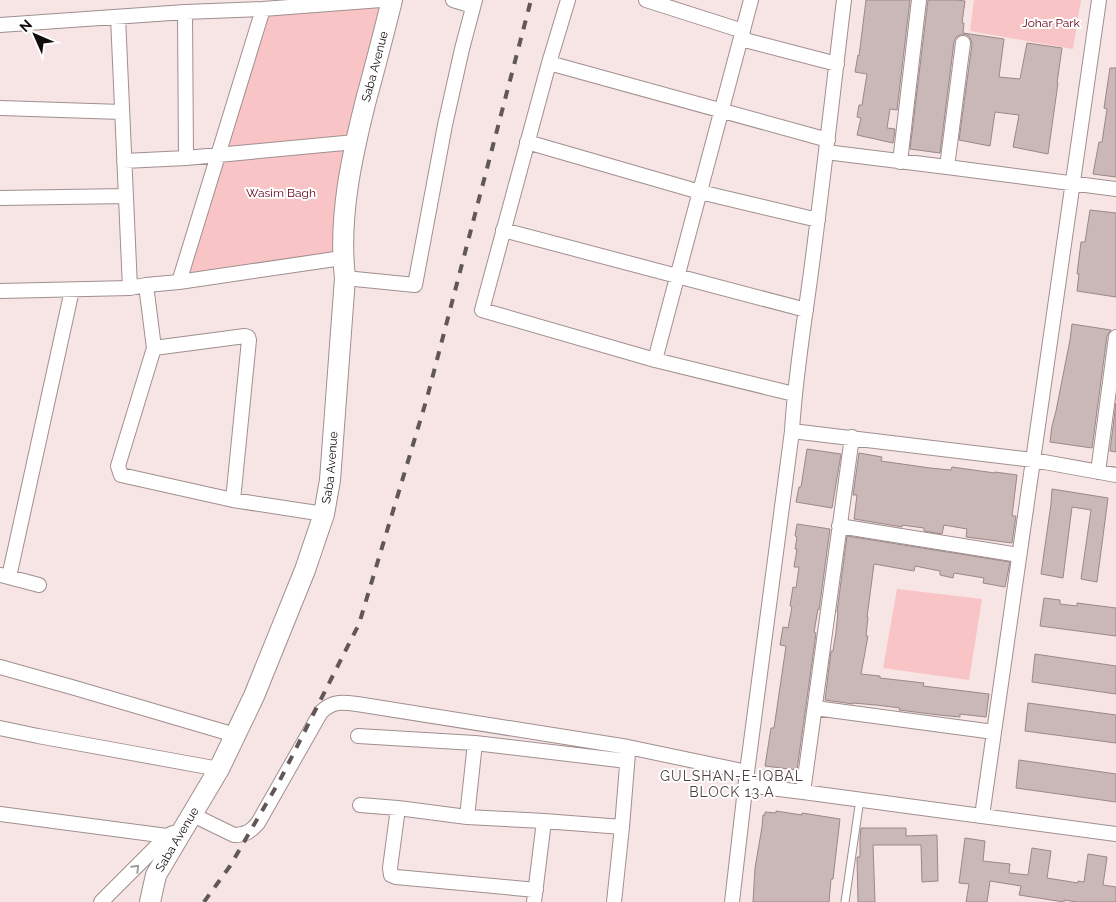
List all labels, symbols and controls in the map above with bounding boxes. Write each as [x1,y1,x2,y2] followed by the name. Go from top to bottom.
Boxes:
[10,10,60,60] north arrow
[16,16,35,35] text: N
[1022,16,1081,30] park label: Johar Park
[359,30,391,103] street label: Saba Avenue
[246,186,316,200] park label: Wasim Bagh
[319,431,341,505] street label: Saba Avenue
[660,768,804,800] district label: GULSHAN-E-IQBAL BLOCK 13 A
[153,805,202,874] street label: Saba Avenue
[130,864,139,873] one-way arrow

